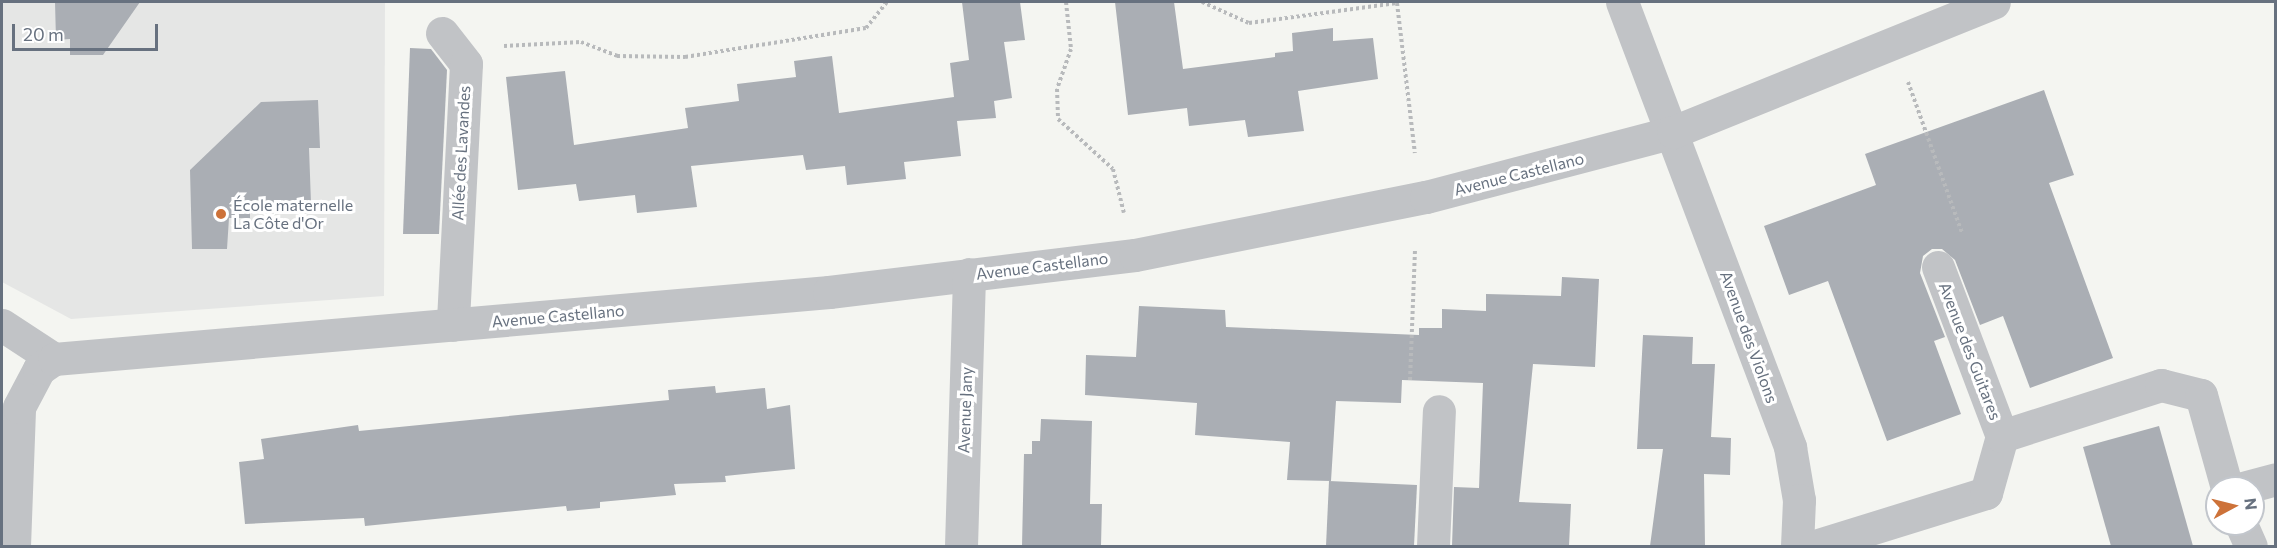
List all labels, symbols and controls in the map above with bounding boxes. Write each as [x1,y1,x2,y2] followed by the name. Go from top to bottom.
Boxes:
[15,12,160,50] scale bar
[23,23,64,45] text: 20 m
[448,85,474,221] street label: Allée des Lavandes
[1452,149,1586,199] street label: Avenue Castellano
[233,195,353,233] place label: École maternelle La Côte d'Or
[214,207,228,221] marker: École maternelle La Côte d'Or
[975,248,1109,284] street label: Avenue Castellano
[1716,268,1782,406] street label: Avenue des Violons
[1935,279,2005,423] street label: Avenue des Guitares
[491,301,625,331] street label: Avenue Castellano
[954,366,976,454] street label: Avenue Jany
[2205,476,2265,536] north arrow
[2241,497,2262,511] text: N

